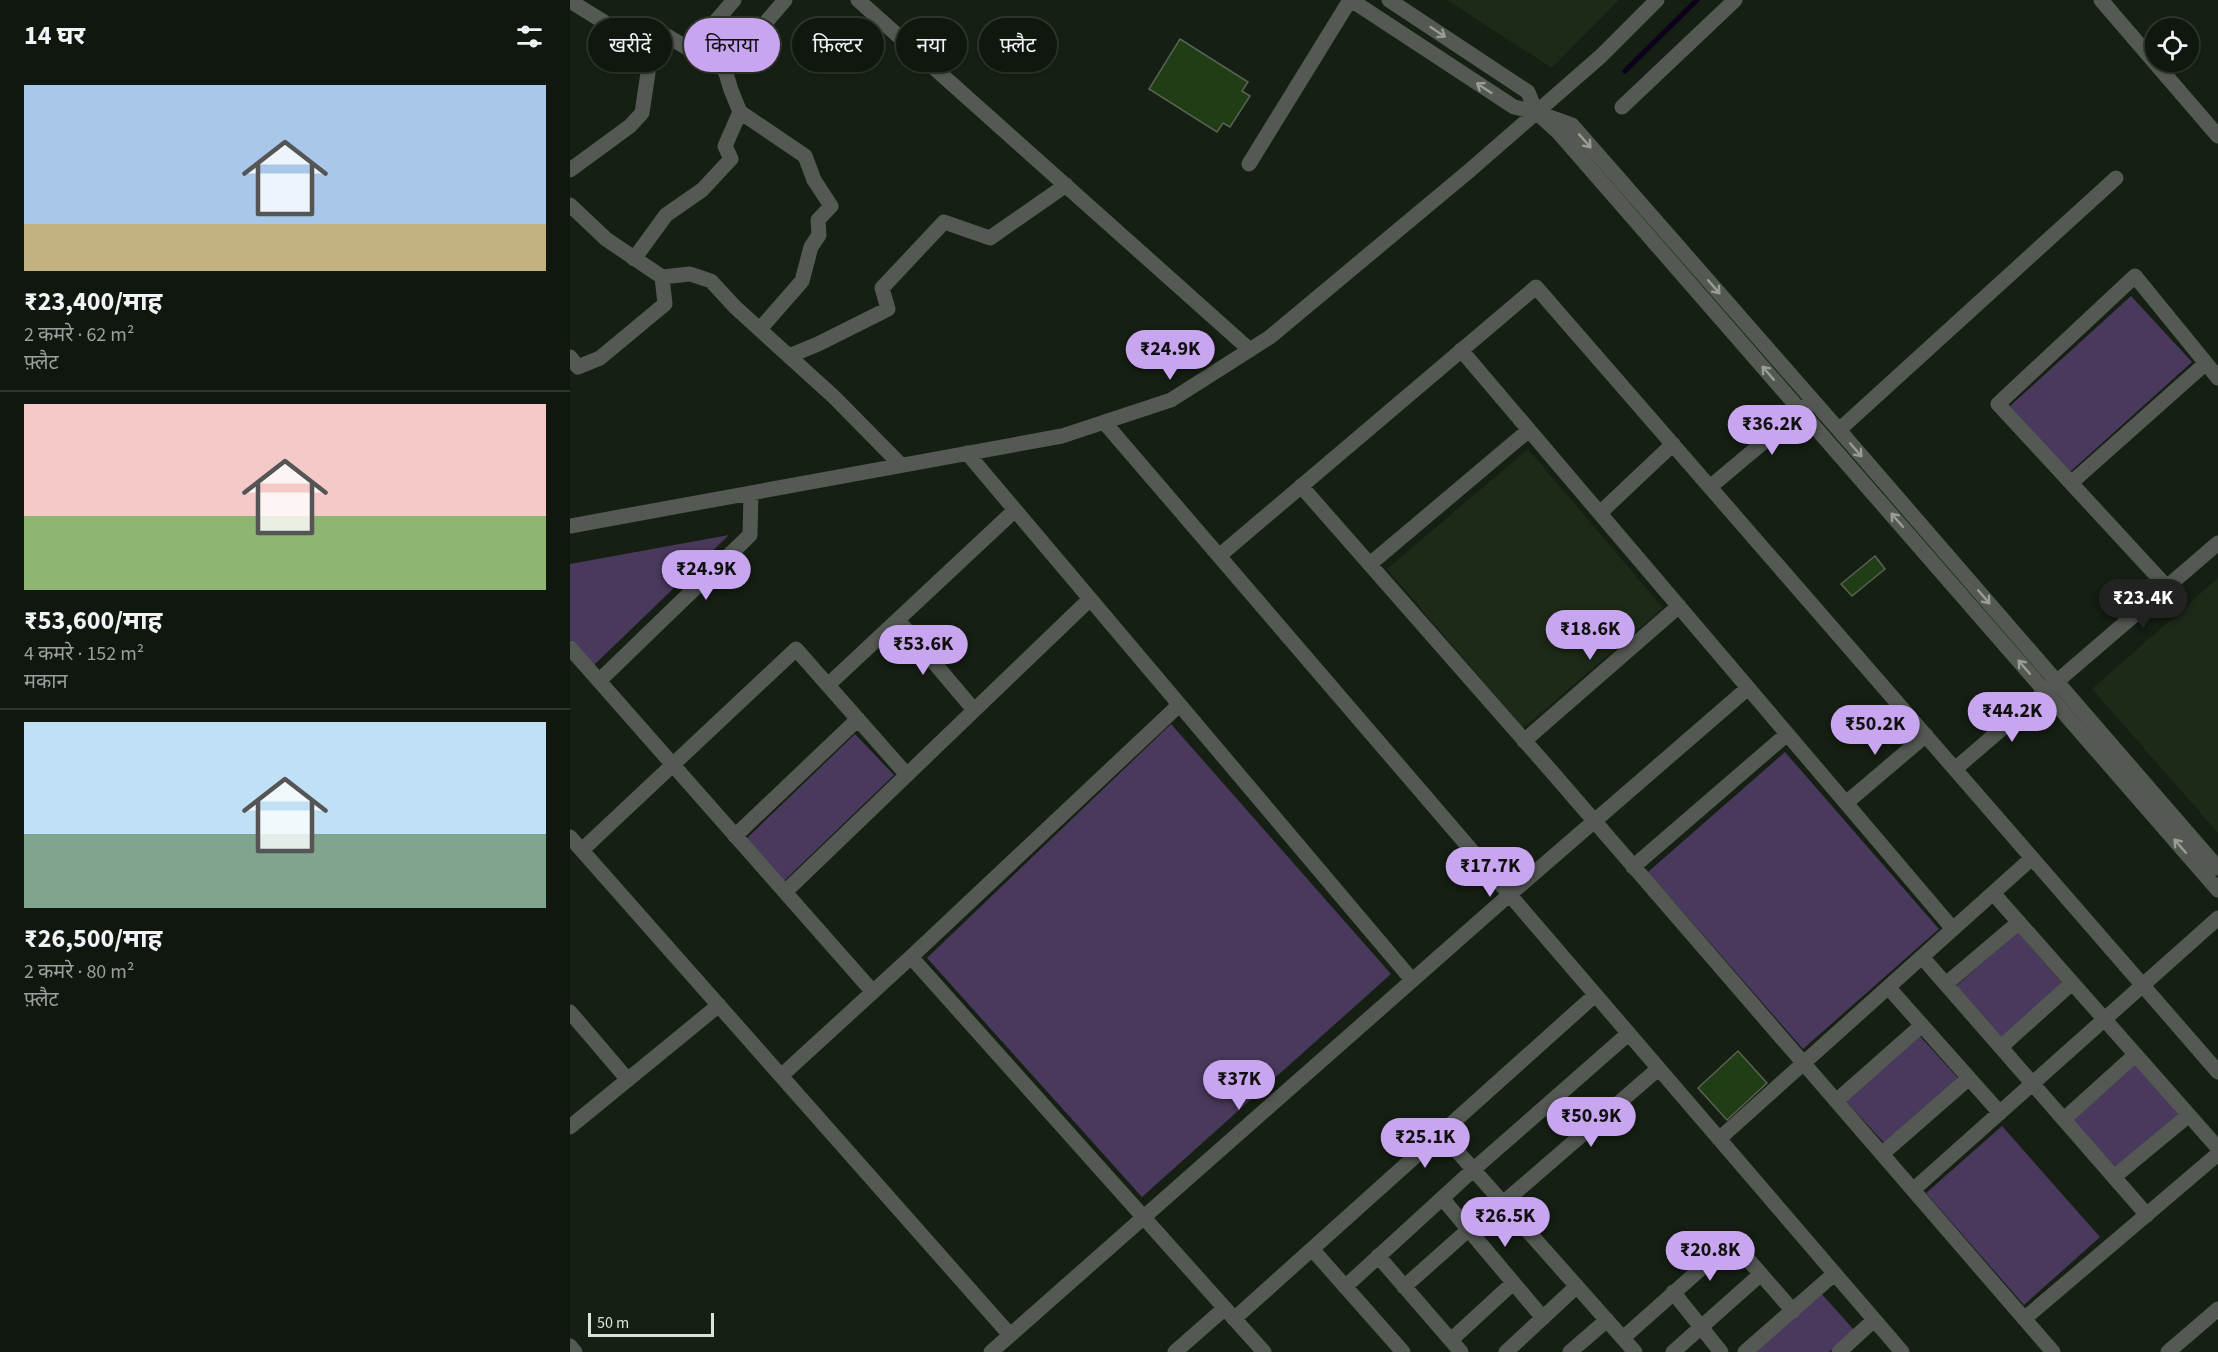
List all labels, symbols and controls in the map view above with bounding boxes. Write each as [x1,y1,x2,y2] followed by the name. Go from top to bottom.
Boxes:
[24,17,85,54] text: 14 घर
[588,18,672,72] chip: खरीदें
[684,18,780,72] chip: किराया
[792,18,884,72] chip: फ़िल्टर
[896,18,967,72] chip: नया
[979,18,1057,72] chip: फ़्लैट
[2145,18,2199,72] map controls
[2145,18,2199,72] button: locate
[513,20,546,53] icon: filters
[1429,27,1446,39] one-way arrow
[1476,82,1493,94] one-way arrow
[231,124,339,232] icon: home
[1578,133,1592,148] one-way arrow
[1707,279,1721,294] one-way arrow
[24,283,162,320] text: ₹23,400/माह
[24,321,134,349] text: 2 कमरे · 62 m²
[1121,330,1219,381] pin: ₹24.9K
[1140,335,1200,363] text: ₹24.9K
[24,349,59,377] text: फ़्लैट
[1762,365,1775,381] one-way arrow
[1723,405,1821,456] pin: ₹36.2K
[1742,410,1802,438] text: ₹36.2K
[1849,442,1863,457] one-way arrow
[231,443,339,551] icon: home
[1890,512,1903,528] one-way arrow
[657,550,755,601] pin: ₹24.9K
[676,555,736,583] text: ₹24.9K
[2094,579,2192,630] pin: ₹23.4K
[2113,584,2173,612] text: ₹23.4K
[1977,589,1990,605] one-way arrow
[24,602,162,639] text: ₹53,600/माह
[1541,610,1639,661] pin: ₹18.6K
[1560,615,1620,643] text: ₹18.6K
[874,625,972,676] pin: ₹53.6K
[893,630,953,658] text: ₹53.6K
[24,640,144,668] text: 4 कमरे · 152 m²
[2018,659,2031,675] one-way arrow
[24,668,68,696] text: मकान
[1963,692,2061,743] pin: ₹44.2K
[1982,697,2042,725] text: ₹44.2K
[1826,705,1924,756] pin: ₹50.2K
[1845,710,1905,738] text: ₹50.2K
[231,761,339,869] icon: home
[2173,839,2187,854] one-way arrow
[1441,847,1539,898] pin: ₹17.7K
[1460,852,1520,880] text: ₹17.7K
[24,920,162,957] text: ₹26,500/माह
[24,958,134,986] text: 2 कमरे · 80 m²
[24,986,59,1014] text: फ़्लैट
[1203,1060,1275,1111] pin: ₹37K
[1217,1065,1261,1093] text: ₹37K
[1542,1097,1640,1148] pin: ₹50.9K
[1561,1102,1621,1130] text: ₹50.9K
[1376,1118,1474,1169] pin: ₹25.1K
[1395,1123,1455,1151] text: ₹25.1K
[1456,1197,1554,1248] pin: ₹26.5K
[1475,1202,1535,1230] text: ₹26.5K
[1661,1231,1759,1282] pin: ₹20.8K
[1680,1236,1740,1264] text: ₹20.8K
[588,1310,714,1338] scale bar
[597,1312,629,1334] text: 50 m

